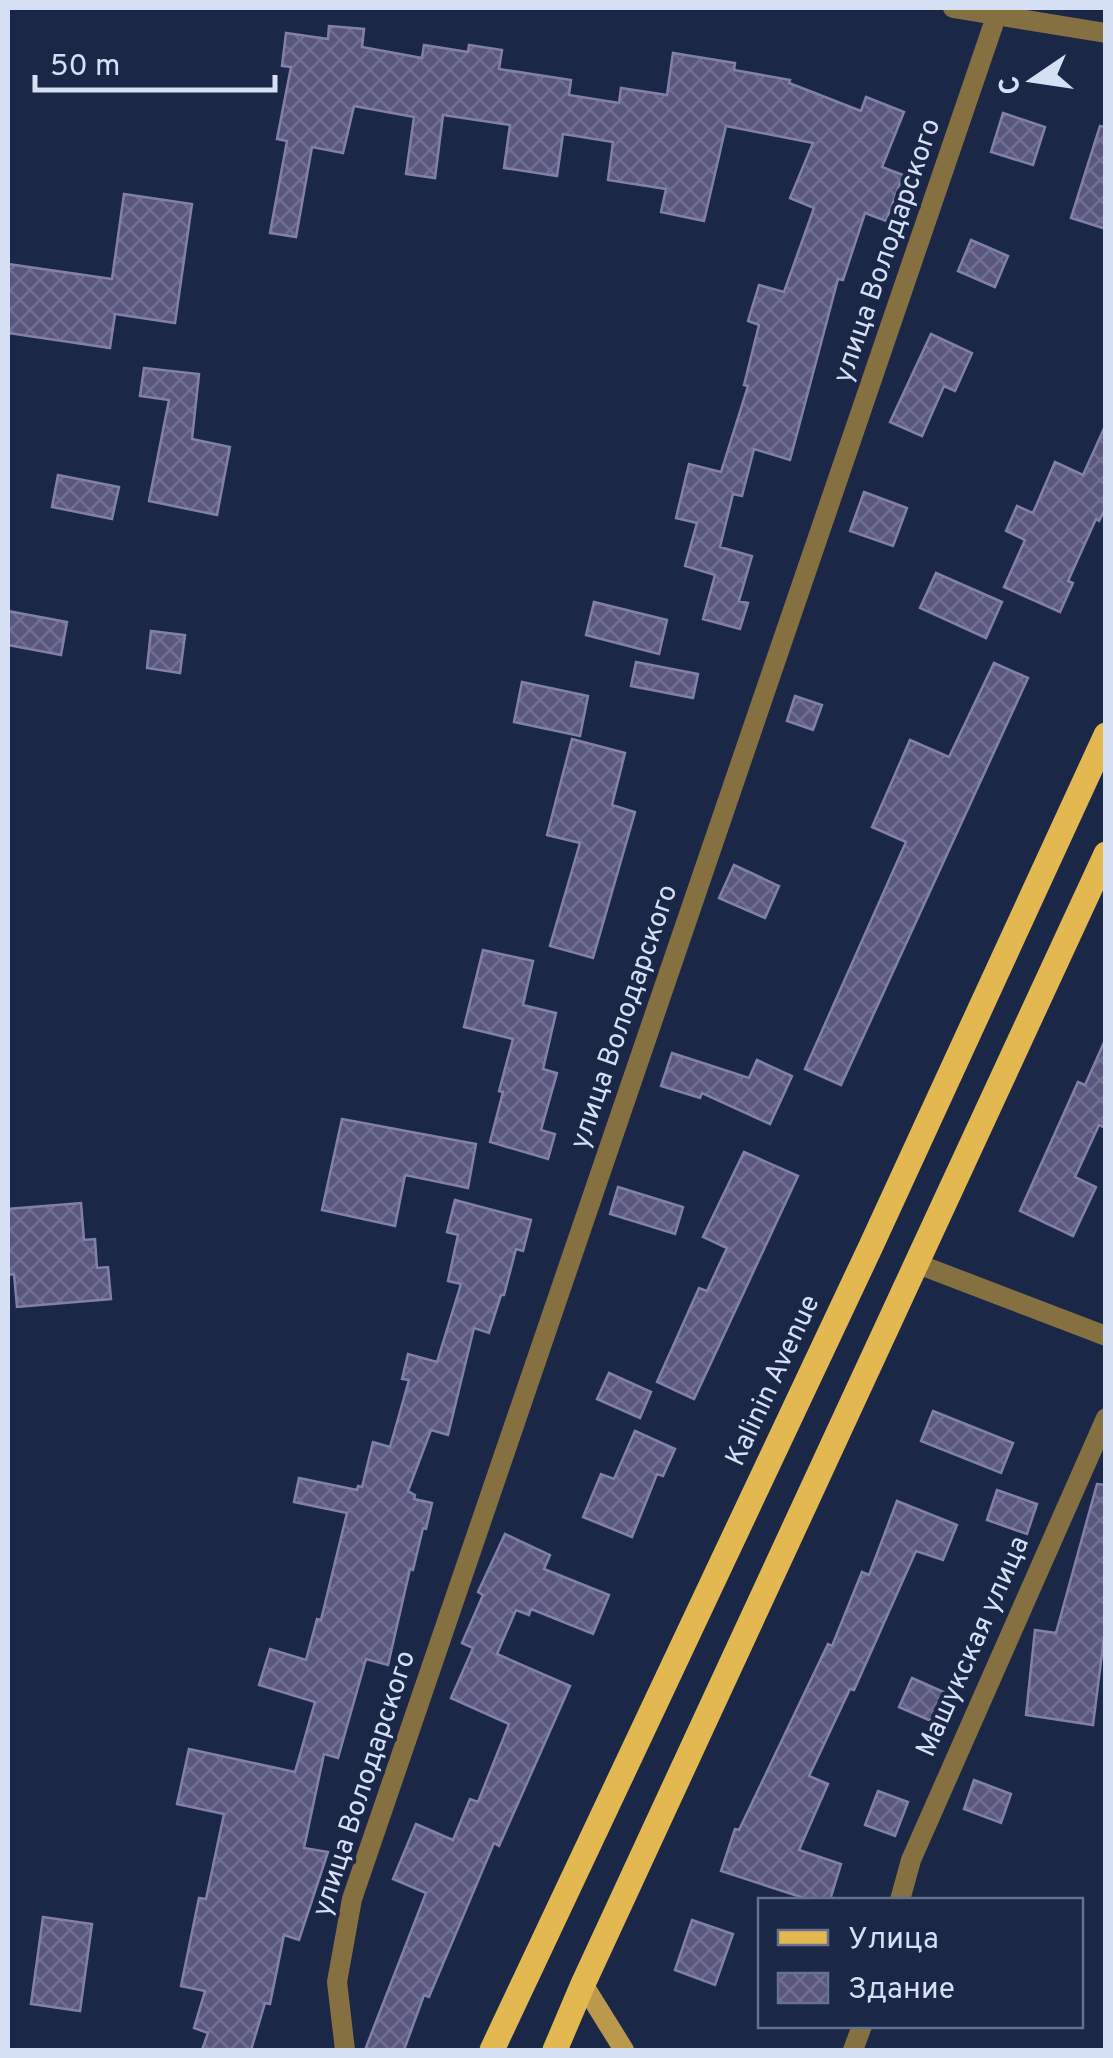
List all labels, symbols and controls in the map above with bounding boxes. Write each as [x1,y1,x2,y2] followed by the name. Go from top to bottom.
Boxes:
[35,30,275,92] scale bar
[983,30,1083,130] north arrow
[50,49,120,86] text: 50 m
[992,72,1031,98] text: С
[826,114,950,388] street label: улица Володарского
[563,880,687,1154] street label: улица Володарского
[719,1290,829,1472] street label: Kalinin Avenue
[909,1531,1039,1763] street label: Машукская улица
[305,1646,425,1922] street label: улица Володарского
[758,1898,1083,2028] legend
[848,1922,939,1959] text: Улица
[848,1972,955,2009] text: Здание

